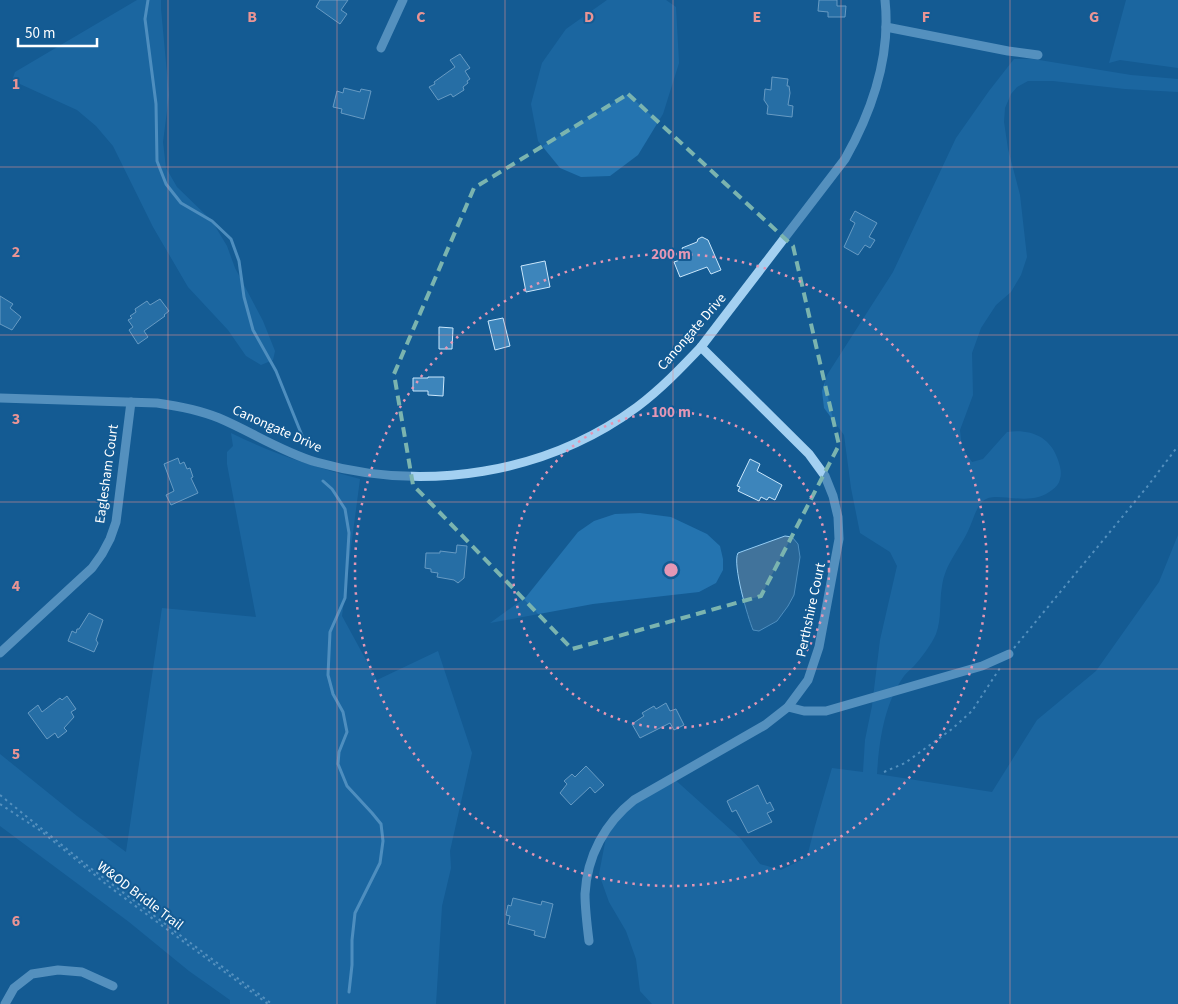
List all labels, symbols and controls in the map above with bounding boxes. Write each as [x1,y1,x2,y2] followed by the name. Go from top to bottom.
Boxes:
[247,6,257,28] text: B
[416,6,426,28] text: C
[584,6,594,28] text: D
[753,6,761,28] text: E
[922,6,930,28] text: F
[1089,6,1099,28] text: G
[18,15,96,47] scale bar
[25,23,55,44] text: 50 m
[12,73,20,95] text: 1
[12,241,20,263] text: 2
[651,244,691,265] text: 200 m
[653,289,731,375] street label: Canongate Drive
[229,400,325,458] street label: Canongate Drive
[651,402,691,423] text: 100 m
[12,408,20,430] text: 3
[90,423,124,525] street label: Eaglesham Court
[662,561,680,579] centre of rings
[791,561,831,659] street label: Perthshire Court
[12,575,21,597] text: 4
[12,743,20,765] text: 5
[93,857,188,935] street label: W&OD Bridle Trail
[12,910,20,932] text: 6

